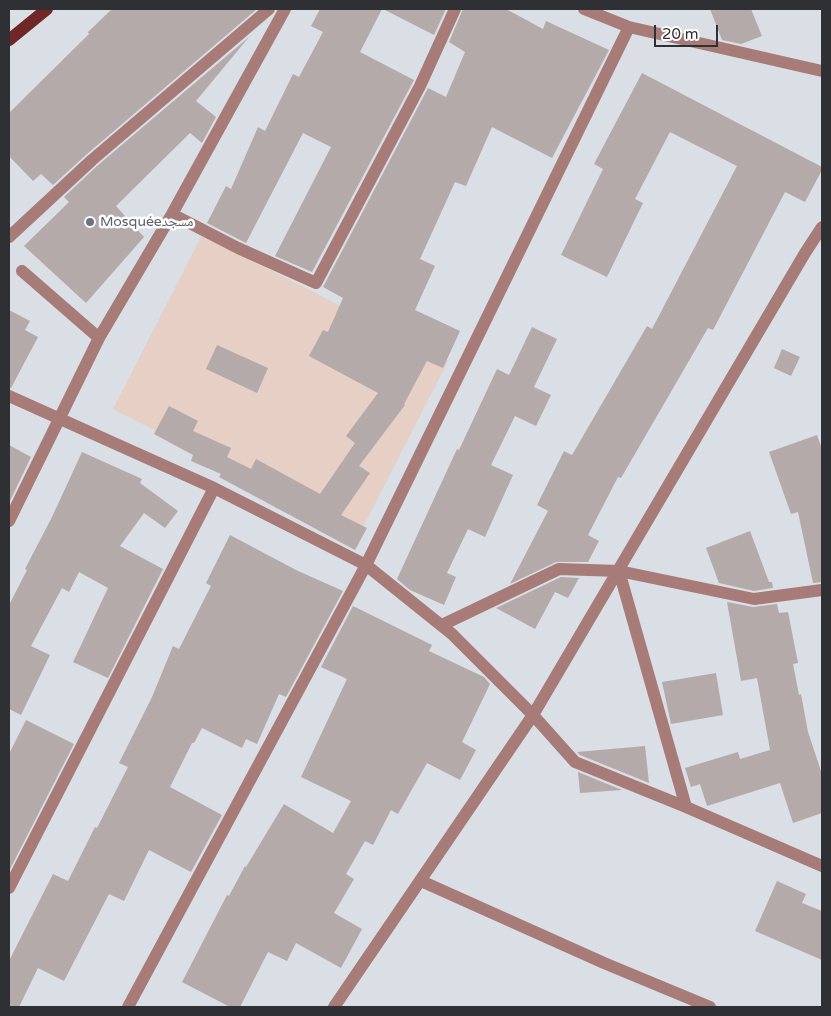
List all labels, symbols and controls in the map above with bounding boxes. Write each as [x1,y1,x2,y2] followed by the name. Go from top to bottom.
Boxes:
[656,15,720,47] scale bar
[662,25,699,43] text: 20 m
[100,214,193,230] place label: Mosquéeمسجد
[84,216,96,228] marker: Mosquéeمسجد

